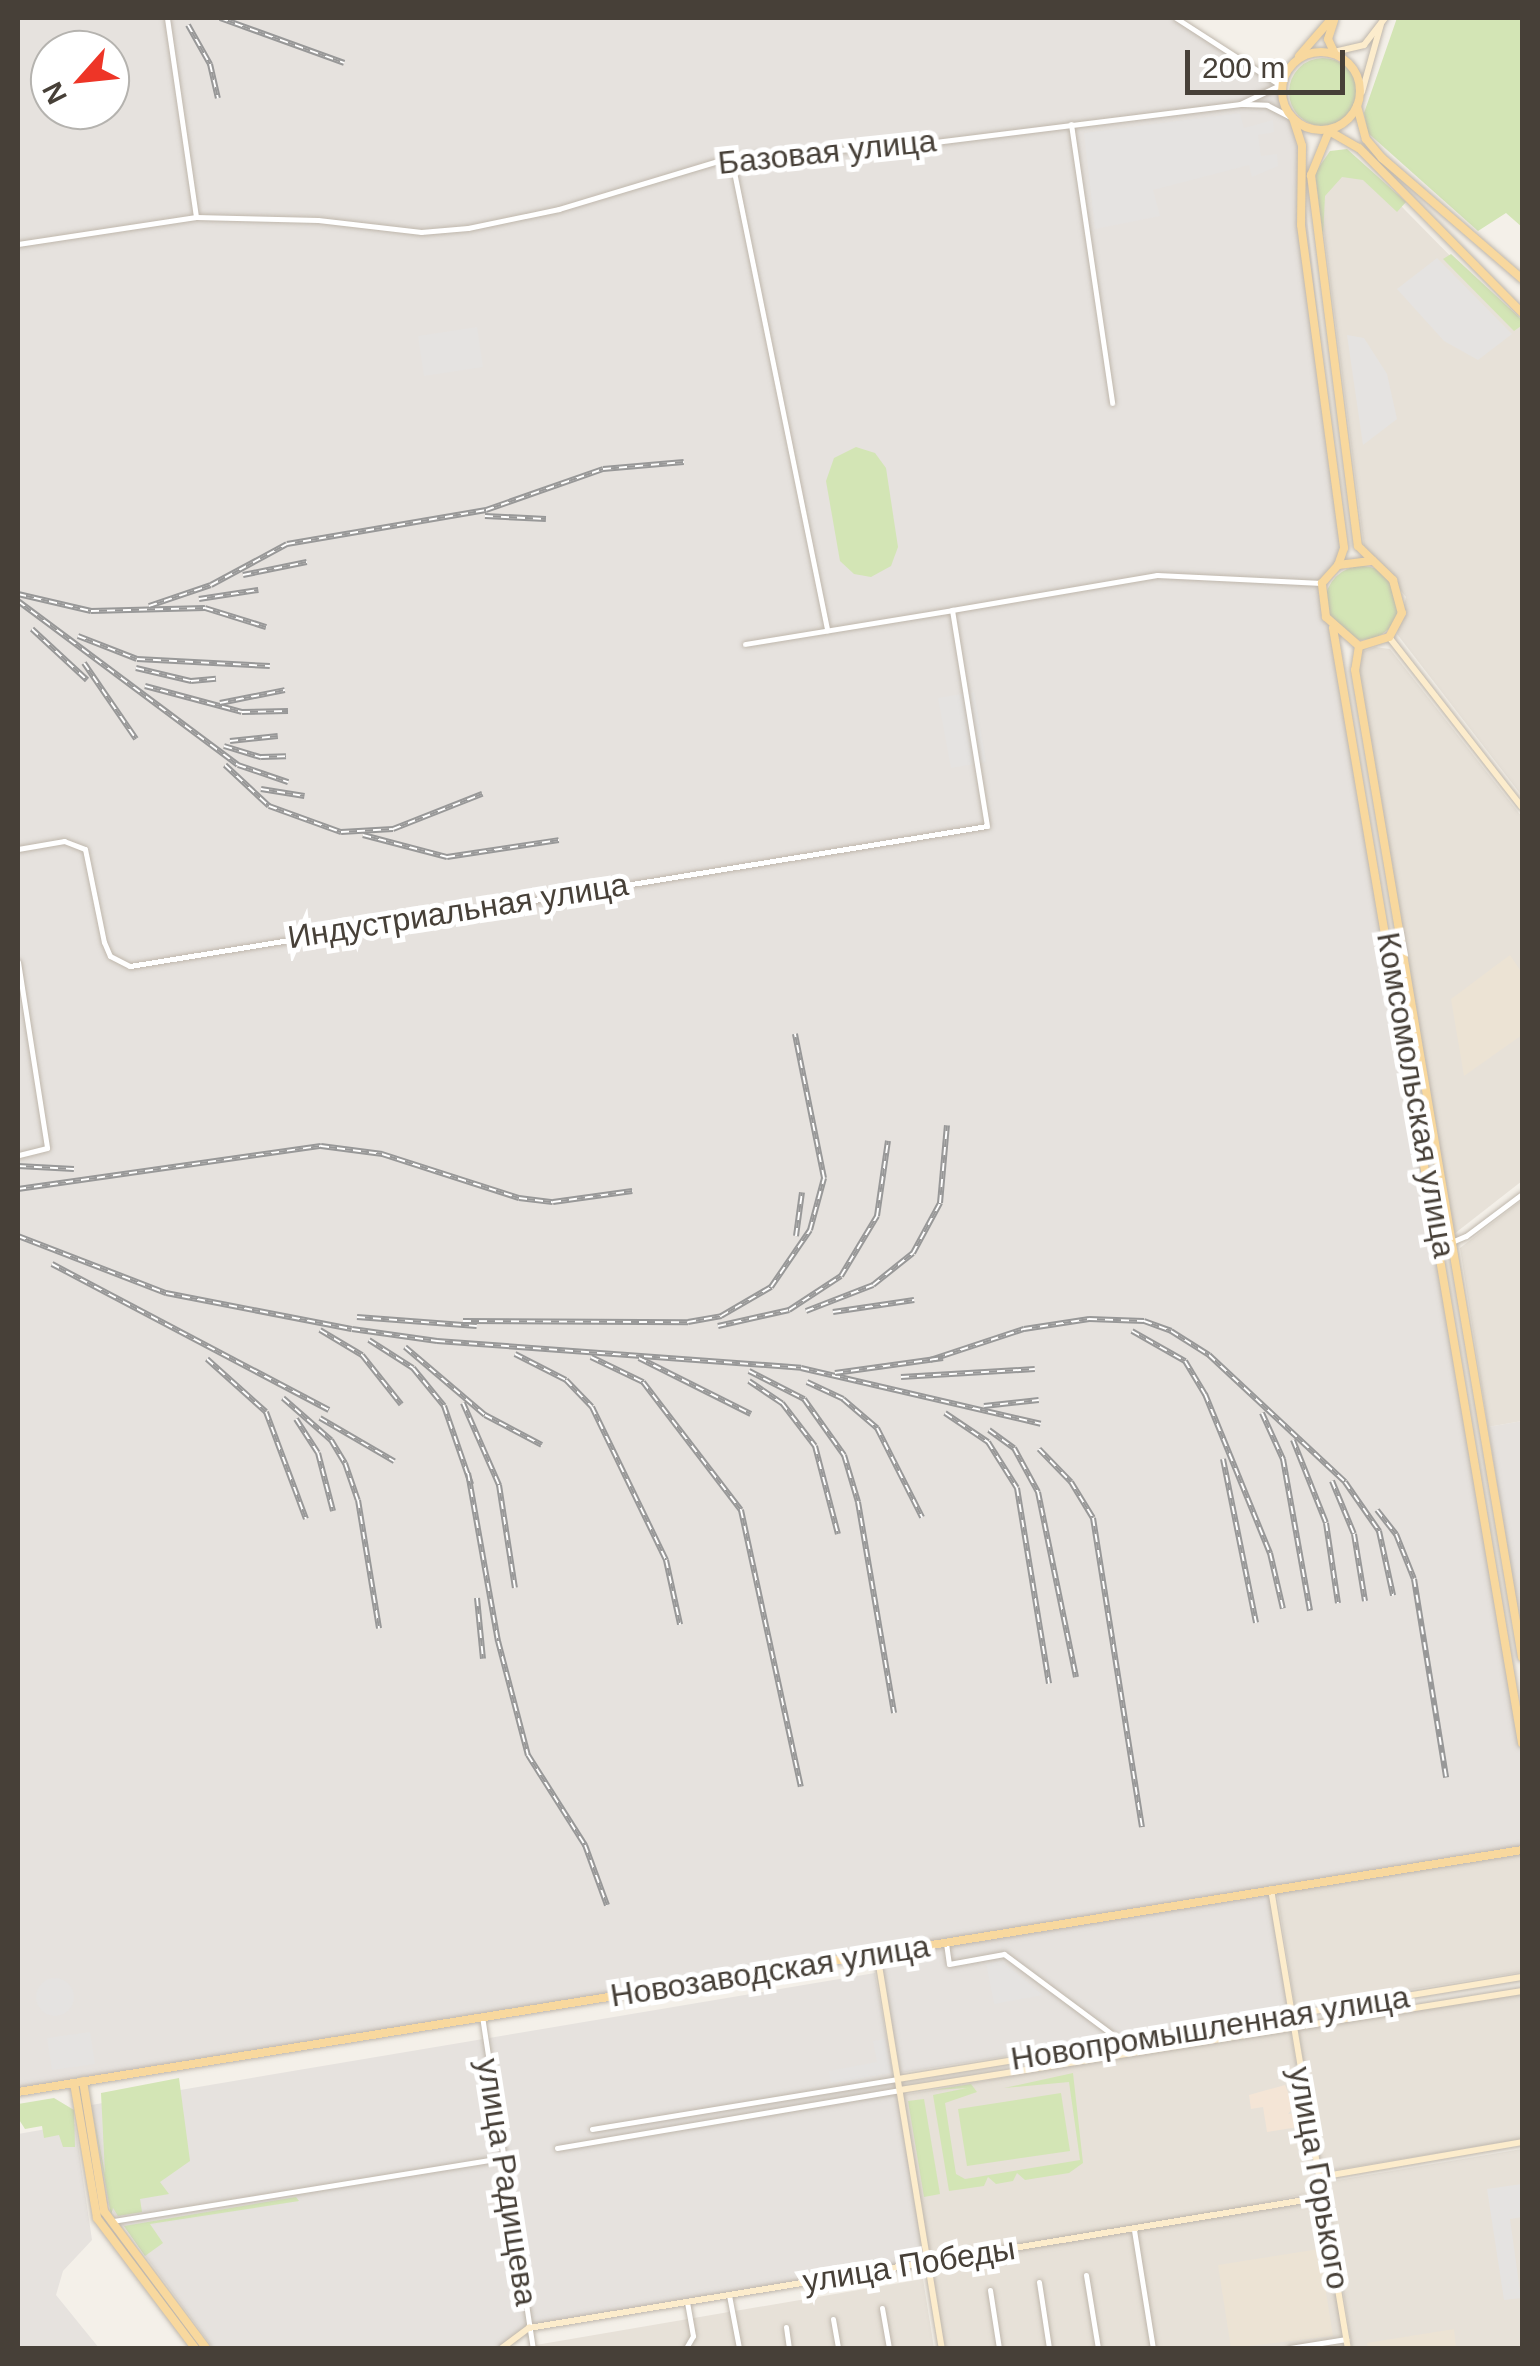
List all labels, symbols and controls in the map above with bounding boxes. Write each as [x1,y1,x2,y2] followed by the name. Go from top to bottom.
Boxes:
[30,30,130,130] north arrow
[1190,30,1350,92] scale bar
[1202,51,1285,84] text: 200 m
[36,77,73,109] text: N
[716,121,938,183] street label: Базовая улица
[285,865,631,957] street label: Индустриальная улица
[1368,929,1464,1261] street label: Комсомольская улица
[608,1927,932,2015] street label: Новозаводская улица
[1008,1978,1412,2078] street label: Новопромышленная улица
[469,2056,545,2308] street label: улица Радищева
[1281,2064,1357,2292] street label: улица Горького
[800,2229,1018,2301] street label: улица Победы

